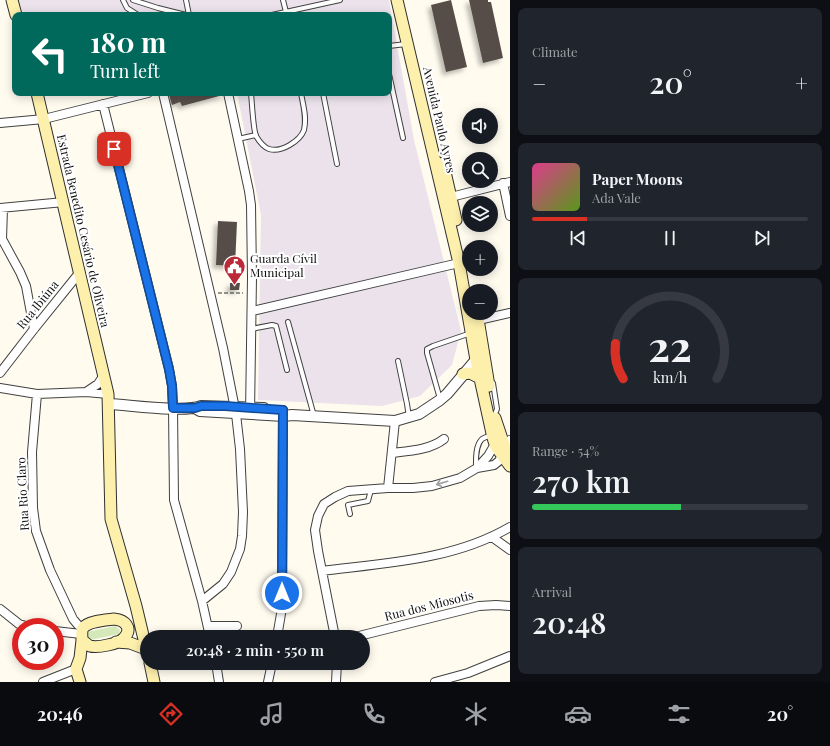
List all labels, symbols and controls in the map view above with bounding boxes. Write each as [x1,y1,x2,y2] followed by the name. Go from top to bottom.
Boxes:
[90,23,166,60] text: 180 m
[24,28,76,80] icon: left
[532,43,578,60] text: Climate
[90,59,160,83] text: Turn left
[649,62,692,102] text: 20°
[420,64,460,174] street label: Avenida Paulo Ayres
[532,68,546,98] text: −
[795,68,808,98] text: +
[462,108,498,320] map controls
[462,108,498,144] button: sound
[97,132,131,166] pin
[54,133,114,329] street label: Estrada Benedito Cesário de Oliveira
[103,138,125,160] icon: arrive
[462,152,498,188] button: search
[592,169,683,189] text: Paper Moons
[592,189,641,206] text: Ada Vale
[462,196,498,232] button: layers
[567,227,589,249] icon: previous
[659,227,681,249] icon: pause
[751,227,773,249] icon: next
[462,240,498,276] button: +
[250,250,317,280] place label: Guarda Cívil Municipal
[222,253,248,286] public building icon: Guarda Cívil Municipal
[13,277,62,332] street label: Rua Ibiúna
[462,284,498,320] button: −
[648,317,692,372] text: 22
[653,368,688,387] text: km/h
[532,442,599,459] text: Range · 54%
[12,456,32,531] street label: Rua Rio Claro
[532,461,630,501] text: 270 km
[435,480,448,487] one-way arrow
[261,572,303,614] position arrow
[532,583,572,600] text: Arrival
[383,586,475,624] street label: Rua dos Miosotis
[532,602,607,642] text: 20:48
[12,618,64,670] speed limit sign: 30
[186,640,324,660] text: 20:48 · 2 min · 550 m
[157,700,185,728] icon: directions
[258,700,286,728] icon: music
[360,700,388,728] icon: phone
[462,700,490,728] icon: climate
[564,700,592,728] icon: car
[665,700,693,728] icon: filters
[37,702,83,726] text: 20:46
[767,702,793,726] text: 20°

